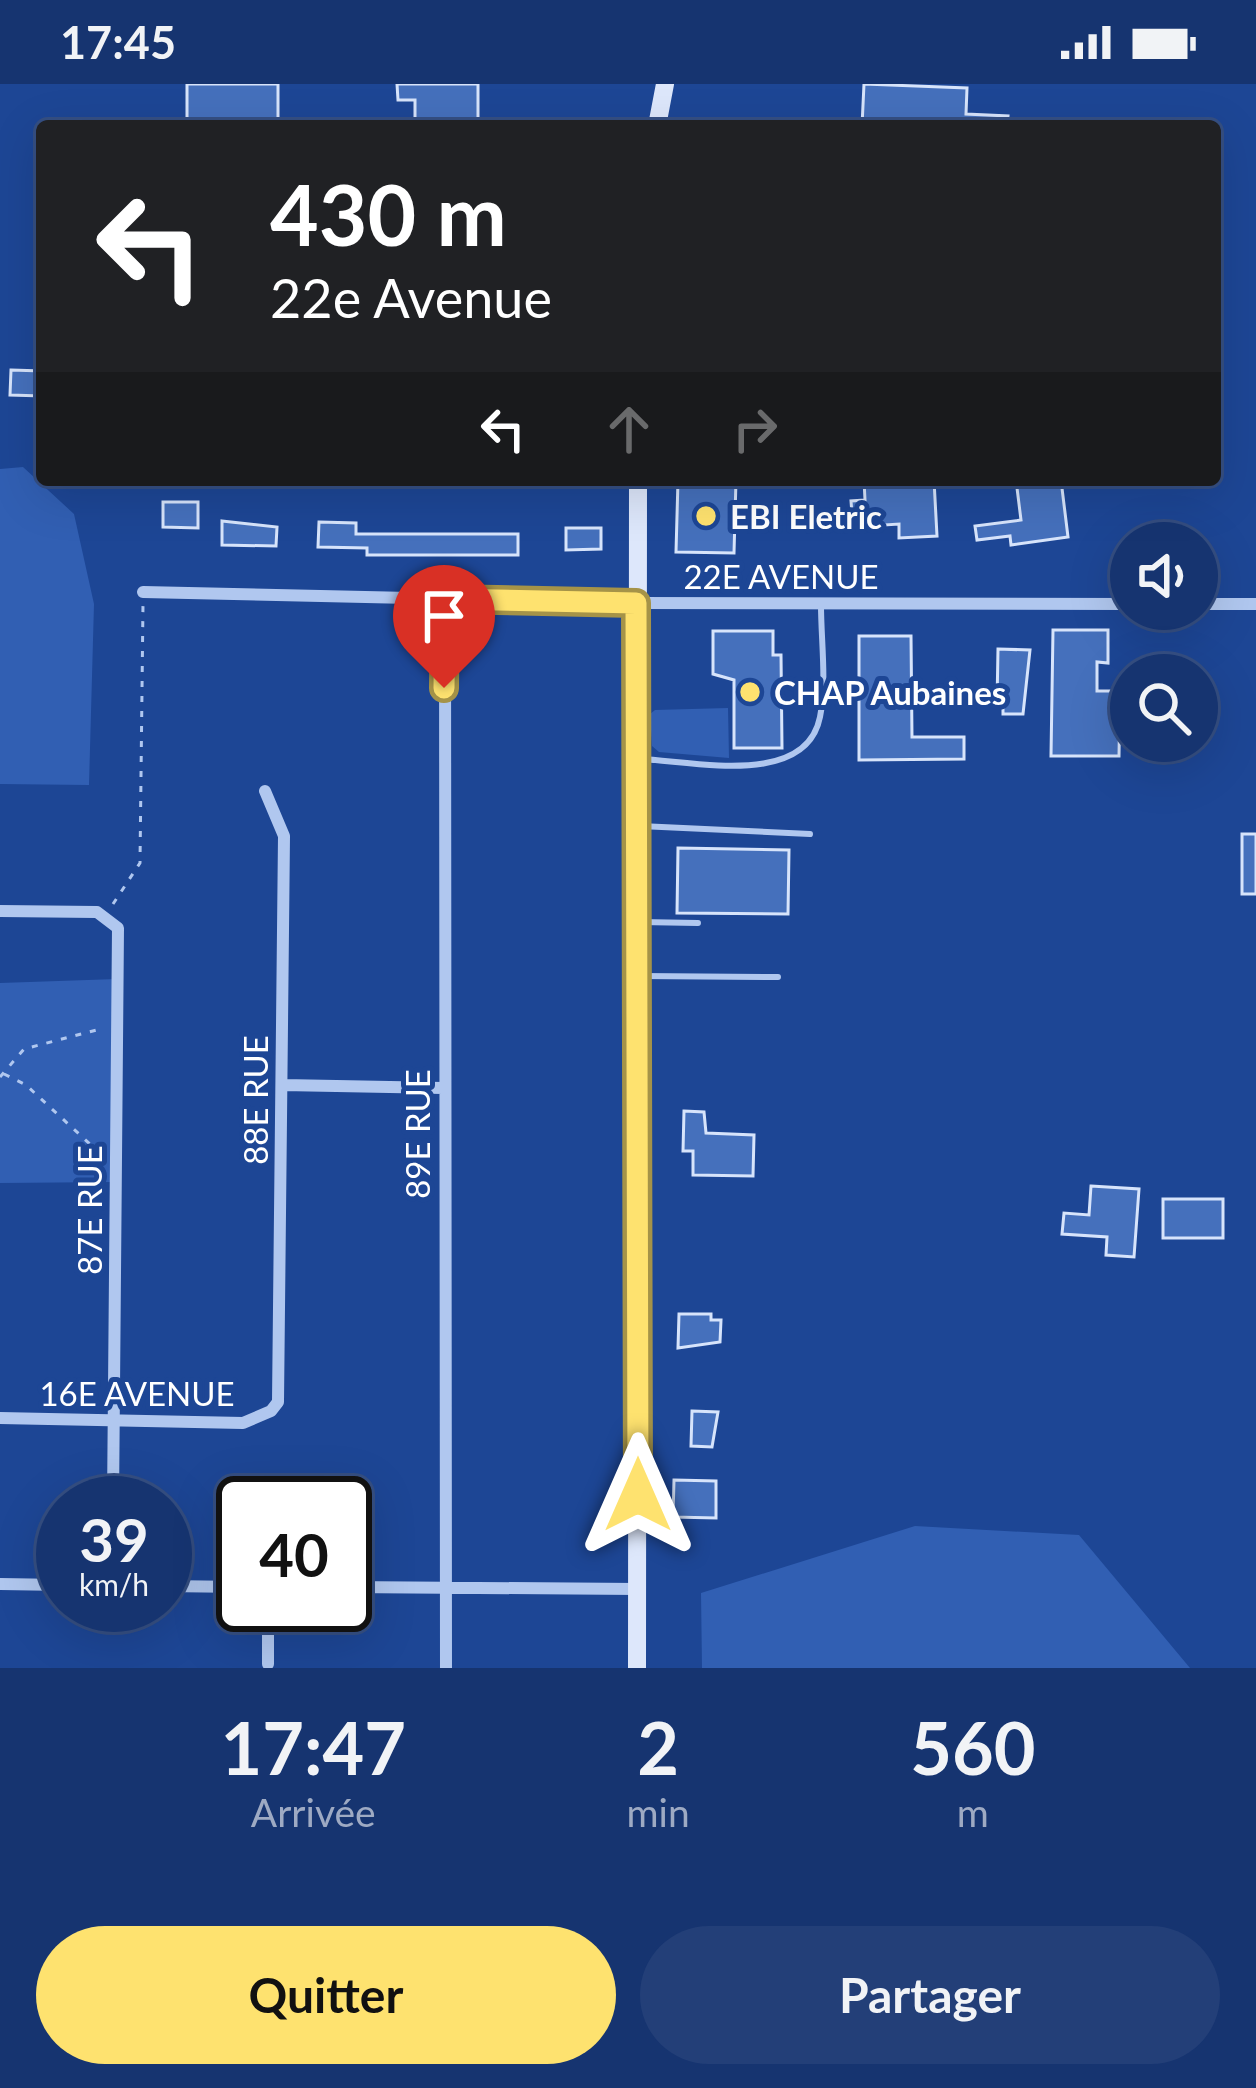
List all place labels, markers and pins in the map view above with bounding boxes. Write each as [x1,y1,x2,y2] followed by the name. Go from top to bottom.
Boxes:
[730,496,882,536] place label: EBI Eletric
[693,503,719,529] marker: EBI Eletric
[393,565,495,688] pin
[774,672,1006,712] place label: CHAP Aubaines
[737,679,763,705] marker: CHAP Aubaines

